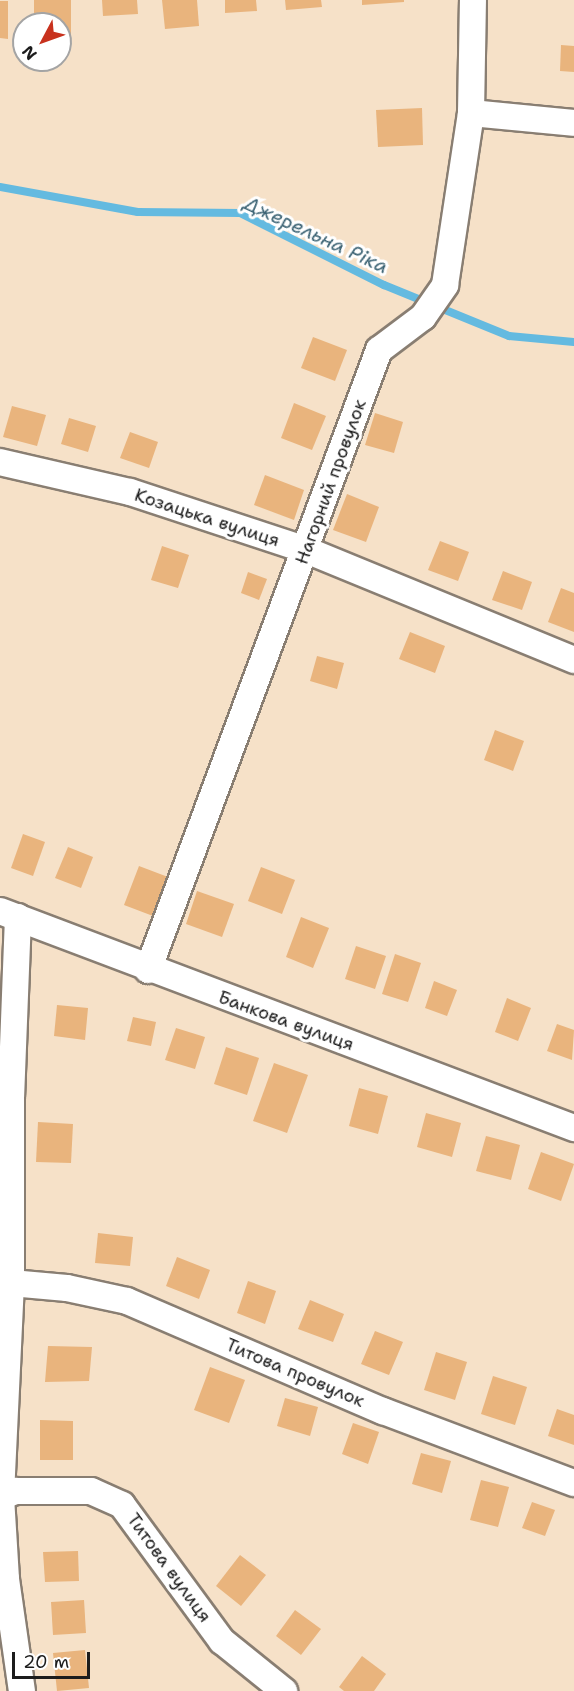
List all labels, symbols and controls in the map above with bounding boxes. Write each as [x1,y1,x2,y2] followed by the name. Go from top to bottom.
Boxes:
[12,12,72,72] north arrow
[17,41,42,65] text: N
[240,191,392,279] water label: Джерельна Ріка
[291,397,371,567] street label: Нагорний провулок
[132,484,282,552] street label: Козацька вулиця
[215,986,357,1056] street label: Банкова вулиця
[222,1334,368,1412] street label: Титова провулок
[122,1509,216,1627] street label: Титова вулиця
[15,1640,93,1678] scale bar
[23,1650,69,1674] text: 20 m

